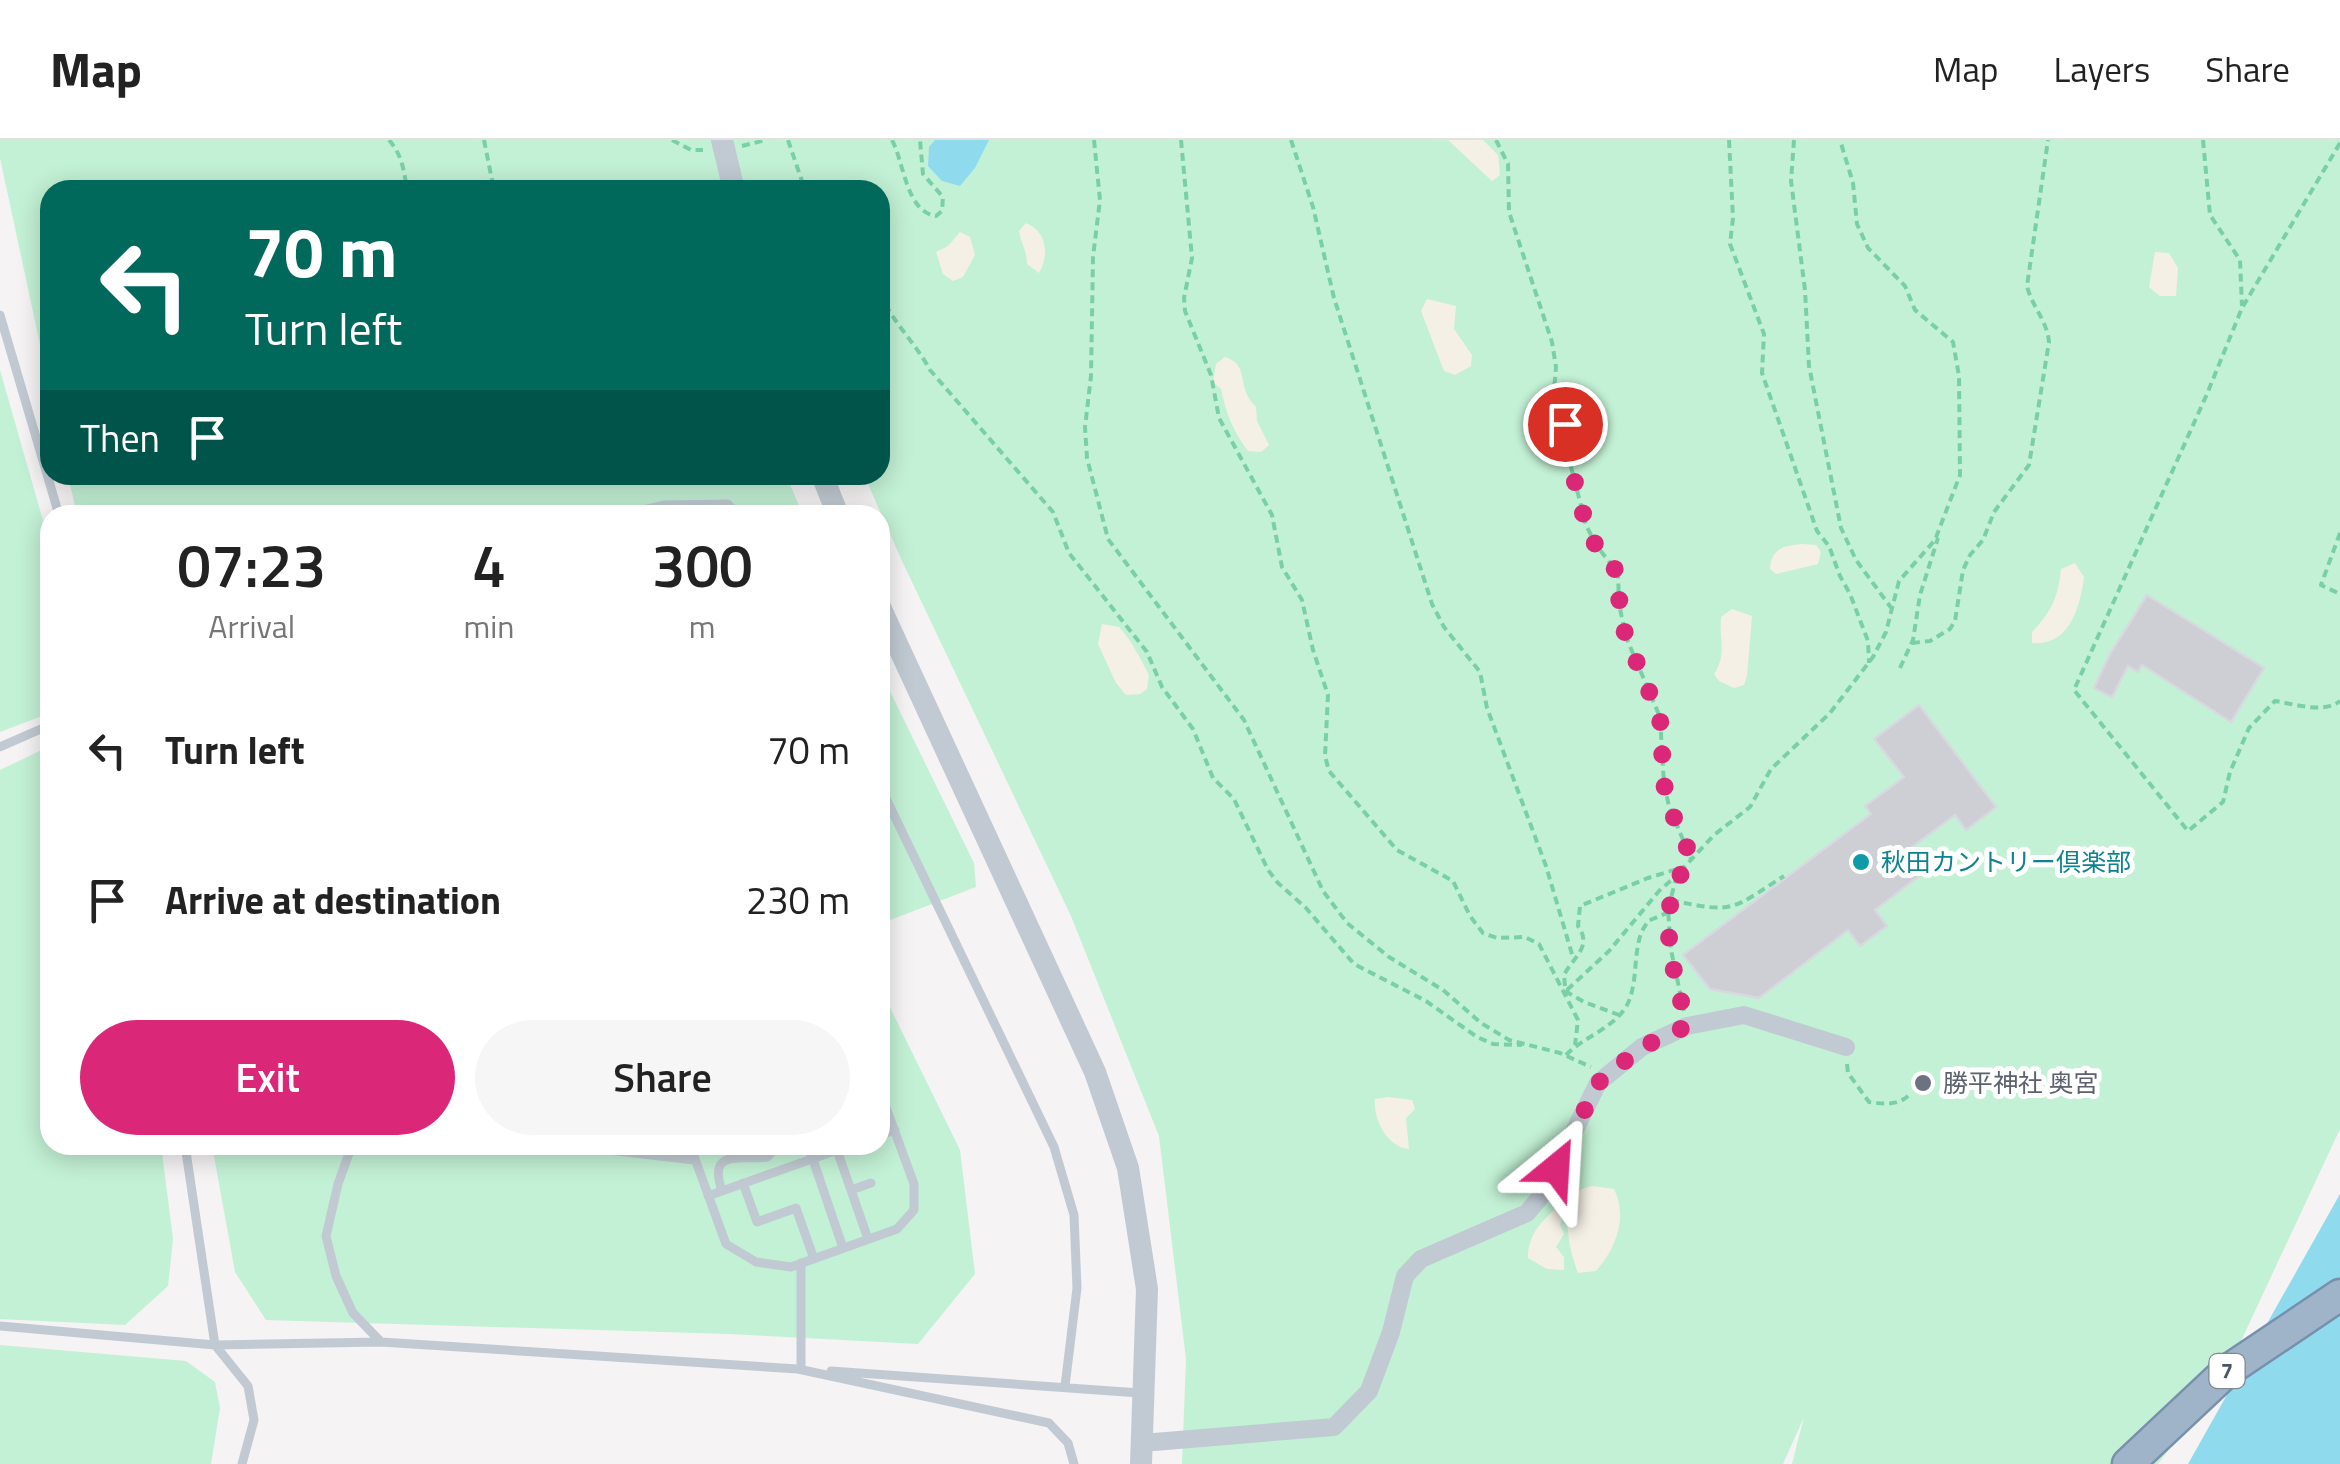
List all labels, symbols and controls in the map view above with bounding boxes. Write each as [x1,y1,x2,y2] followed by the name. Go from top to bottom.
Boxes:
[50,33,142,106] text: Map
[1933,42,1998,96] text: Map
[2053,42,2150,96] text: Layers
[2205,42,2290,96] text: Share
[245,198,398,304] text: 70 m
[80,220,210,350] icon: left
[245,294,402,362] text: Turn left
[1523,382,1608,467] pin
[1538,397,1593,452] icon: arrive
[80,409,160,467] text: Then
[180,410,235,465] icon: arrive
[177,519,326,610] text: 07:23
[472,519,506,610] text: 4
[652,519,753,610] text: 300
[208,602,295,650] text: Arrival
[463,602,514,650] text: min
[689,602,716,650] text: m
[165,721,305,779] text: Turn left
[767,721,850,779] text: 70 m
[80,723,135,778] icon: left
[1881,843,2131,881] place label: 秋田カントリー倶楽部
[1850,851,1872,873] marker: 秋田カントリー倶楽部
[165,871,501,929] text: Arrive at destination
[746,871,850,929] text: 230 m
[80,873,135,928] icon: arrive
[80,1020,455,1135] button: Exit
[475,1020,850,1135] button: Share
[1943,1064,2099,1102] place label: 勝平神社 奥宮
[1912,1072,1934,1094] marker: 勝平神社 奥宮
[1504,1116,1608,1220] position arrow
[2210,1354,2244,1388] road number: 7

